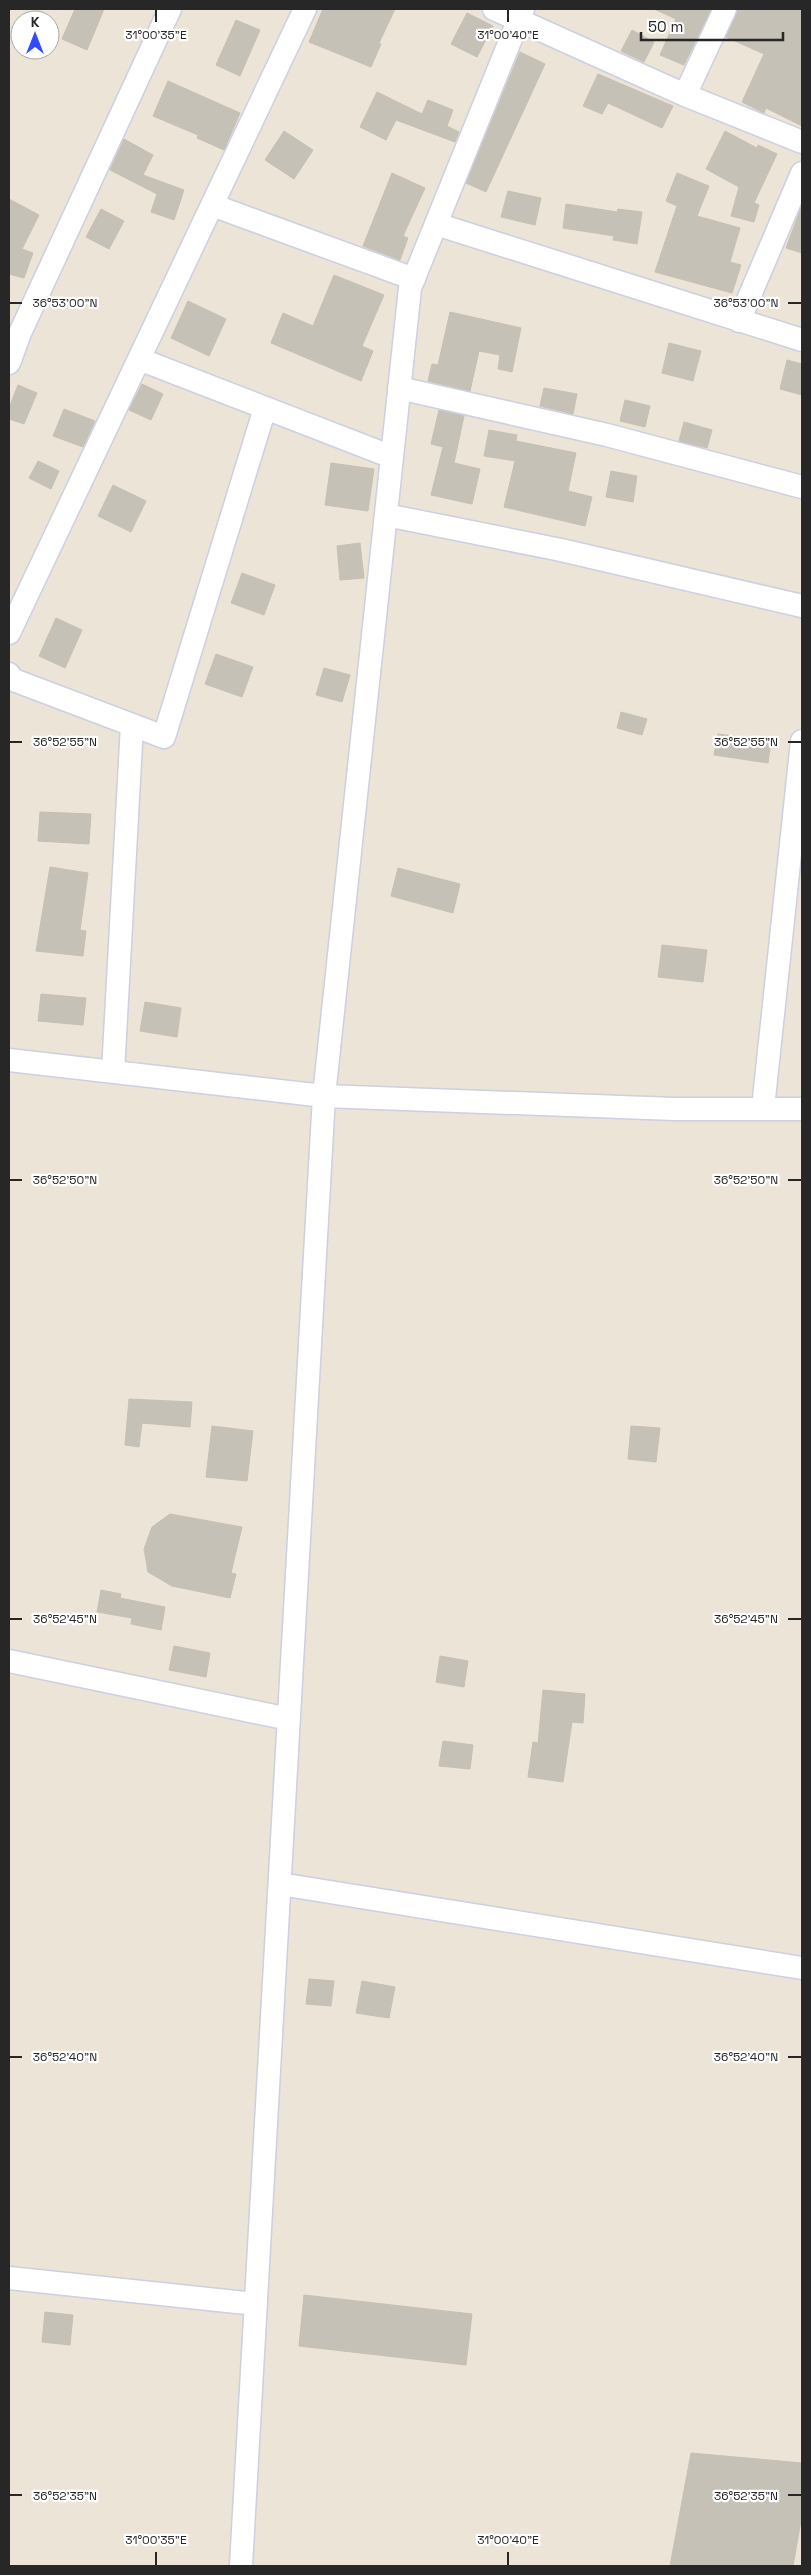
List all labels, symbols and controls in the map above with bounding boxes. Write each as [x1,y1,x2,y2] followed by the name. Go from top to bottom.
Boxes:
[10,10,60,60] north arrow
[641,10,784,42] scale bar
[31,13,40,31] text: K
[648,17,683,36] text: 50 m
[125,27,187,43] text: 31°00'35"E
[477,27,539,43] text: 31°00'40"E
[32,295,98,311] text: 36°53'00"N
[713,295,779,311] text: 36°53'00"N
[33,734,97,750] text: 36°52'55"N
[714,734,778,750] text: 36°52'55"N
[33,1172,97,1188] text: 36°52'50"N
[714,1172,778,1188] text: 36°52'50"N
[33,1611,97,1627] text: 36°52'45"N
[714,1611,778,1627] text: 36°52'45"N
[33,2049,97,2065] text: 36°52'40"N
[714,2049,778,2065] text: 36°52'40"N
[33,2488,97,2504] text: 36°52'35"N
[714,2488,778,2504] text: 36°52'35"N
[125,2532,187,2548] text: 31°00'35"E
[477,2532,539,2548] text: 31°00'40"E

